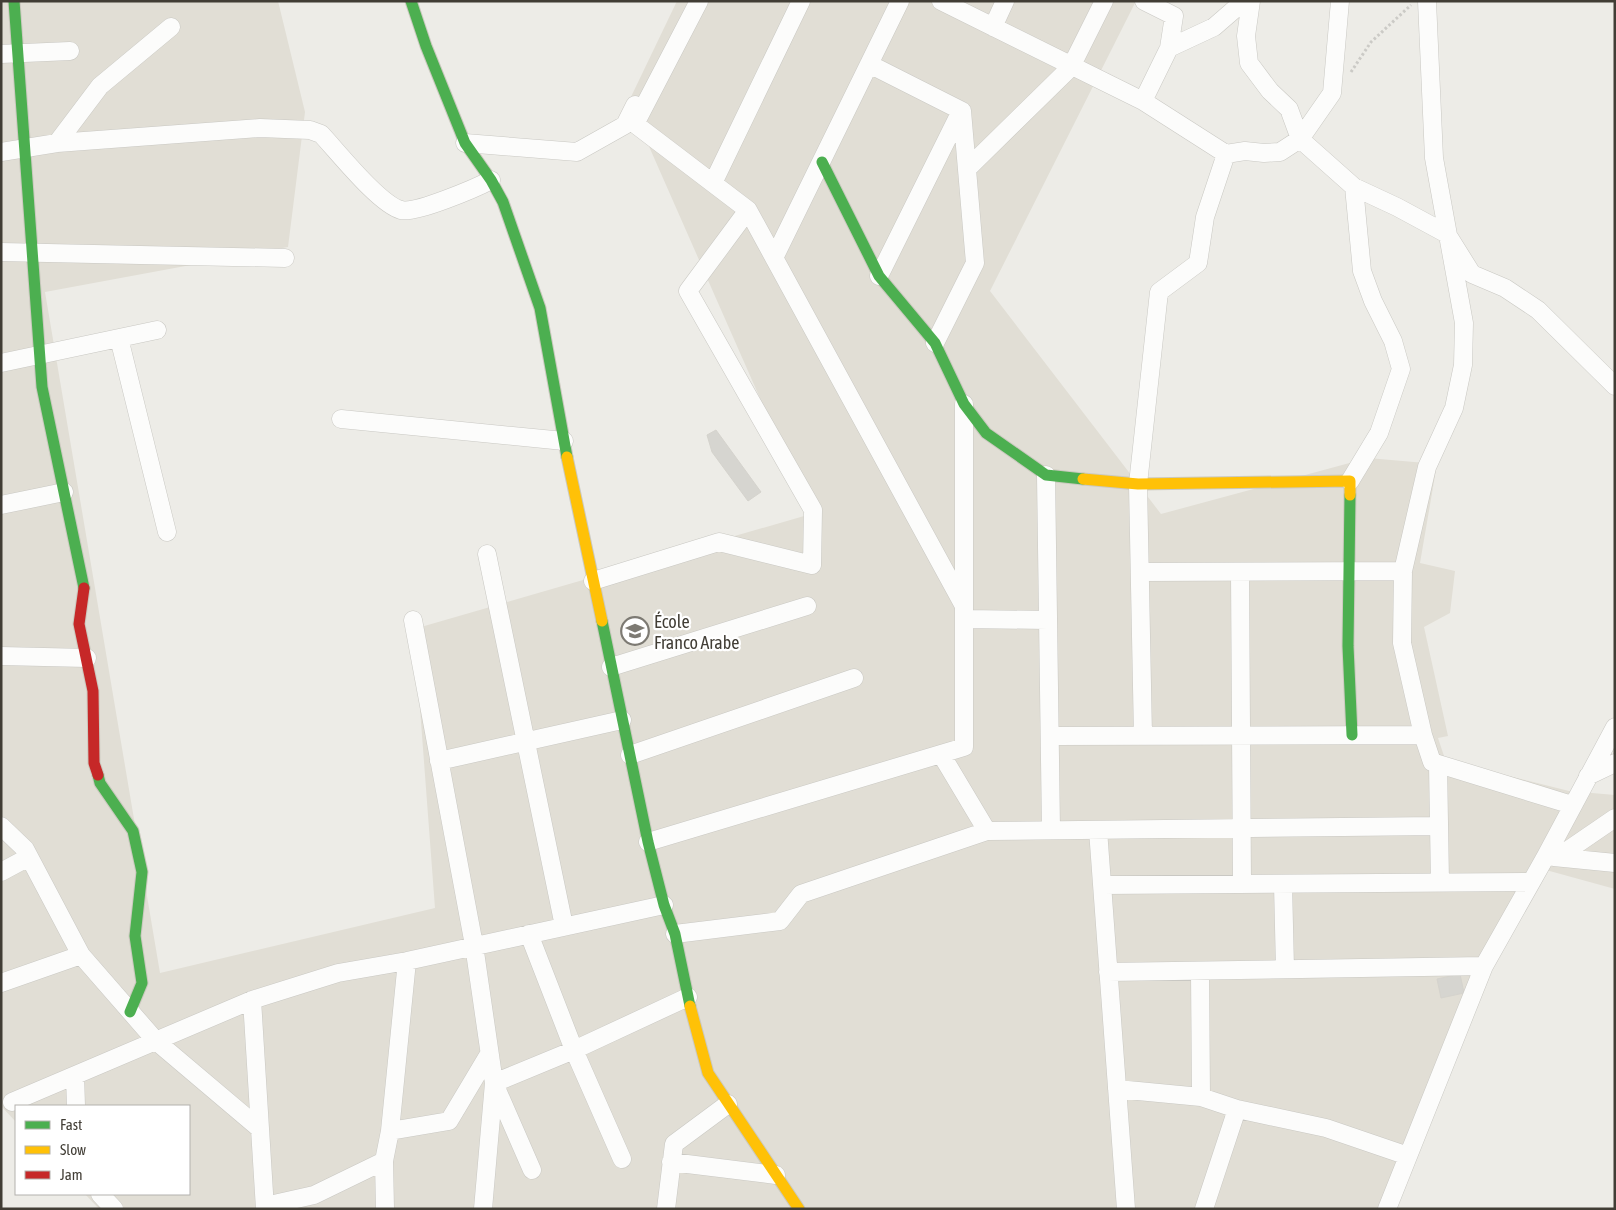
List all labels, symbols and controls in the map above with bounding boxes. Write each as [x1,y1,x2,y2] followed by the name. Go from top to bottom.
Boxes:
[654,611,739,653] place label: École Franco Arabe
[620,616,650,646] school or university icon: École Franco Arabe
[15,1105,190,1195] legend
[60,1116,82,1133] text: Fast
[60,1141,86,1158] text: Slow
[60,1166,83,1183] text: Jam

